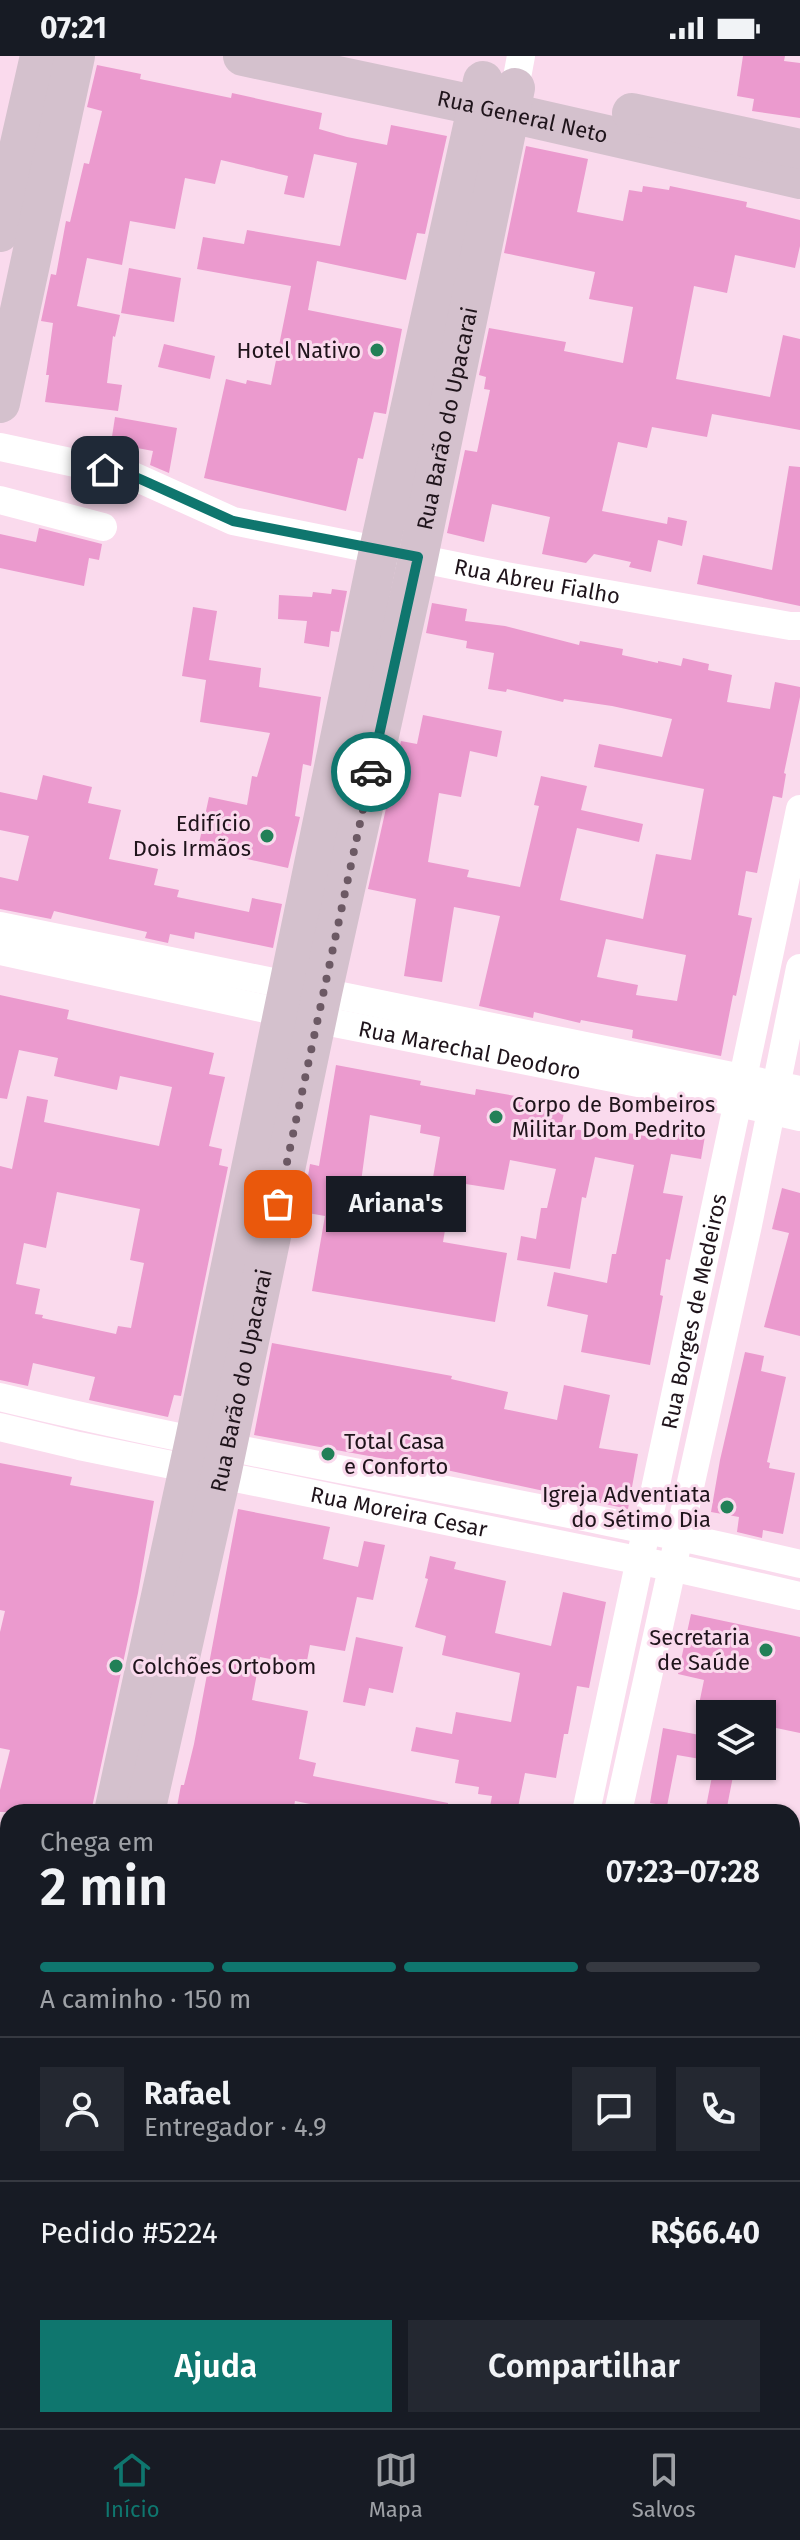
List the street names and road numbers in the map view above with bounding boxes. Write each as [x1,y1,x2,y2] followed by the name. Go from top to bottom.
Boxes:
[435,85,610,149] street label: Rua General Neto
[411,304,483,532] street label: Rua Barão do Upacarai
[452,553,622,610] street label: Rua Abreu Fialho
[356,1015,583,1085] street label: Rua Marechal Deodoro
[656,1191,733,1432] street label: Rua Borges de Medeiros
[205,1267,278,1495] street label: Rua Barão do Upacarai
[308,1481,490,1543] street label: Rua Moreira Cesar

